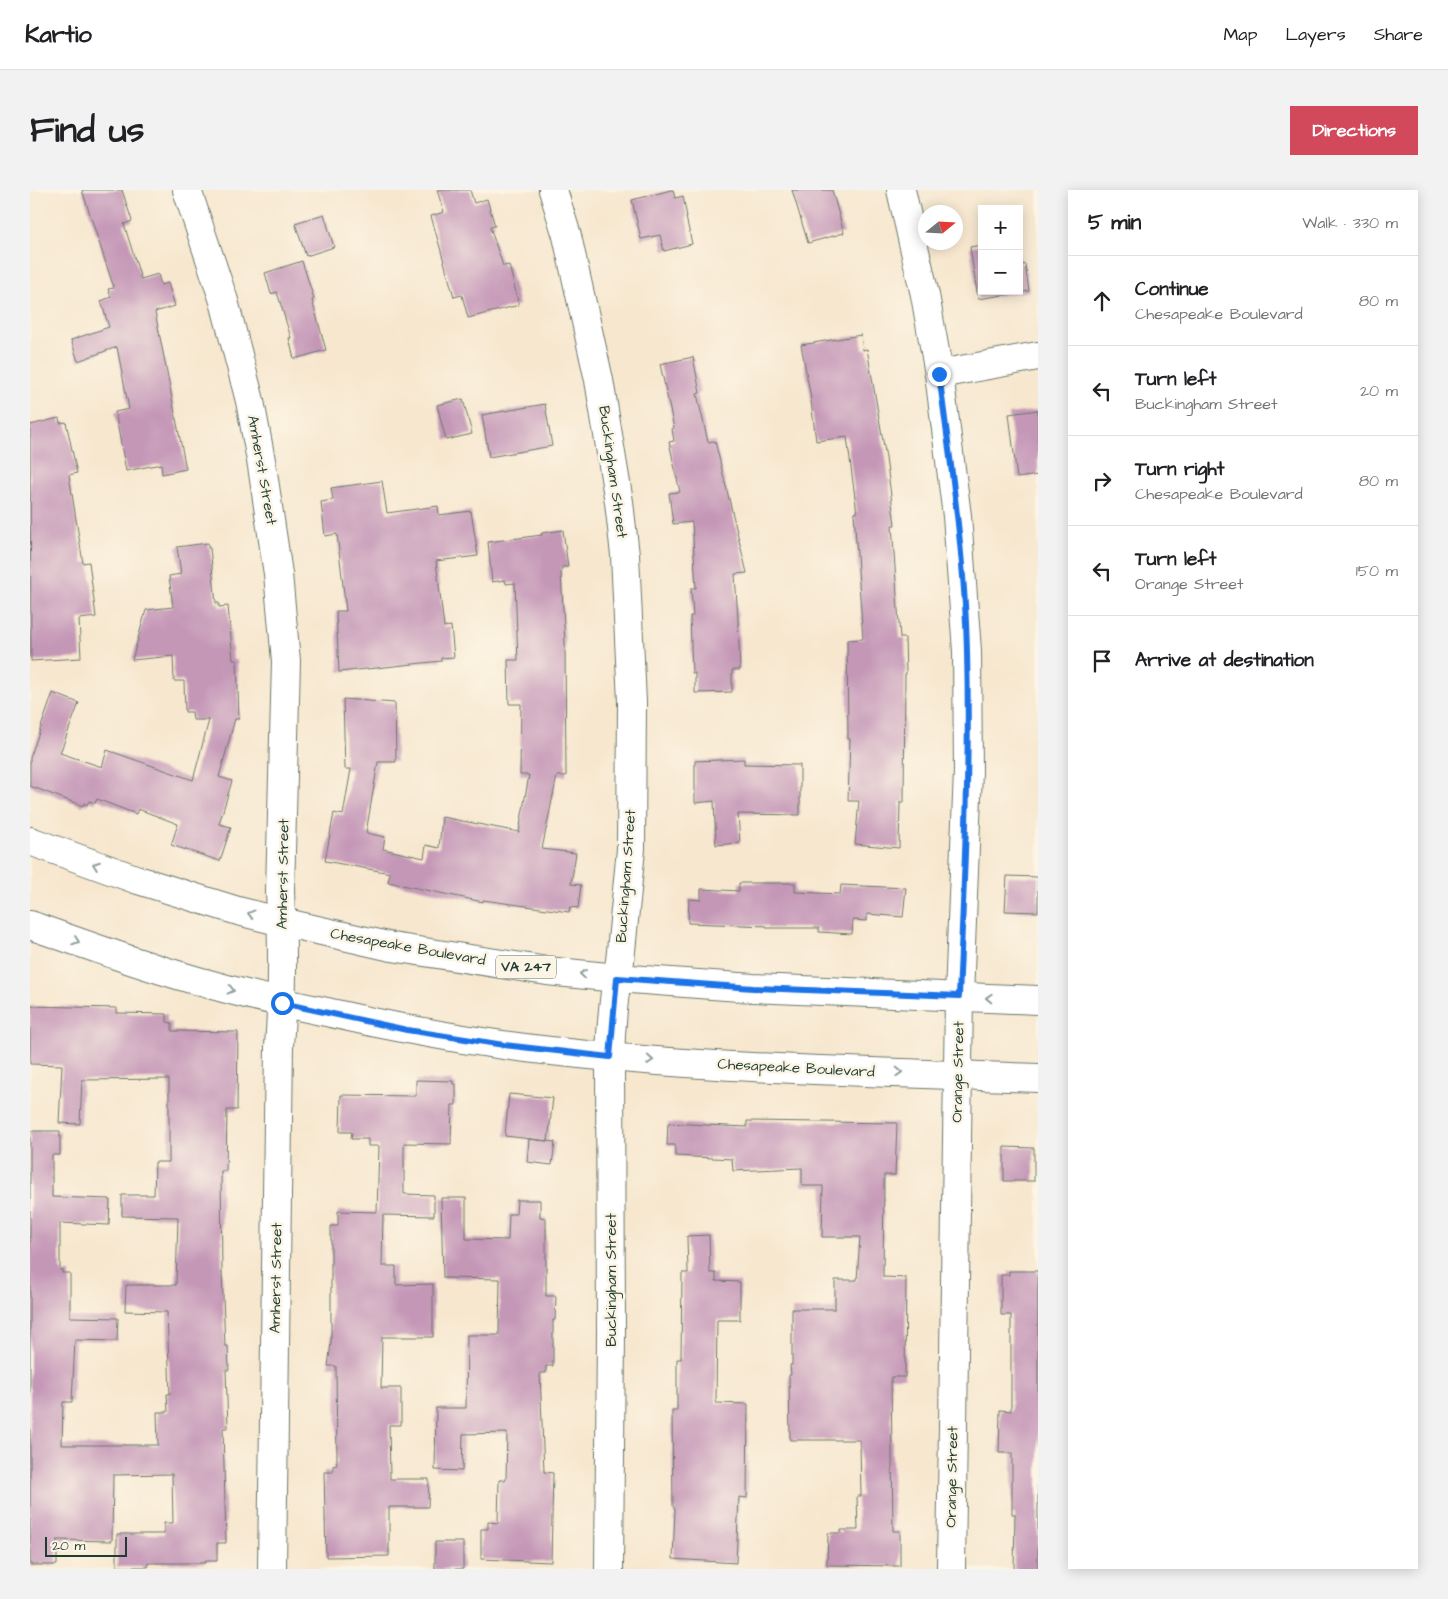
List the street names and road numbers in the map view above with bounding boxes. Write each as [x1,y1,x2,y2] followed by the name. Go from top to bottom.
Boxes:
[592,404,633,540] street label: Buckingham Street
[242,414,282,526] street label: Amherst Street
[611,809,642,943] street label: Buckingham Street
[272,818,294,930] street label: Amherst Street
[329,923,488,971] street label: Chesapeake Boulevard
[496,956,556,979] road number: VA 247
[947,1021,970,1123] street label: Orange Street
[717,1053,875,1083] street label: Chesapeake Boulevard
[601,1213,623,1347] street label: Buckingham Street
[265,1222,287,1334] street label: Amherst Street
[941,1426,964,1528] street label: Orange Street

